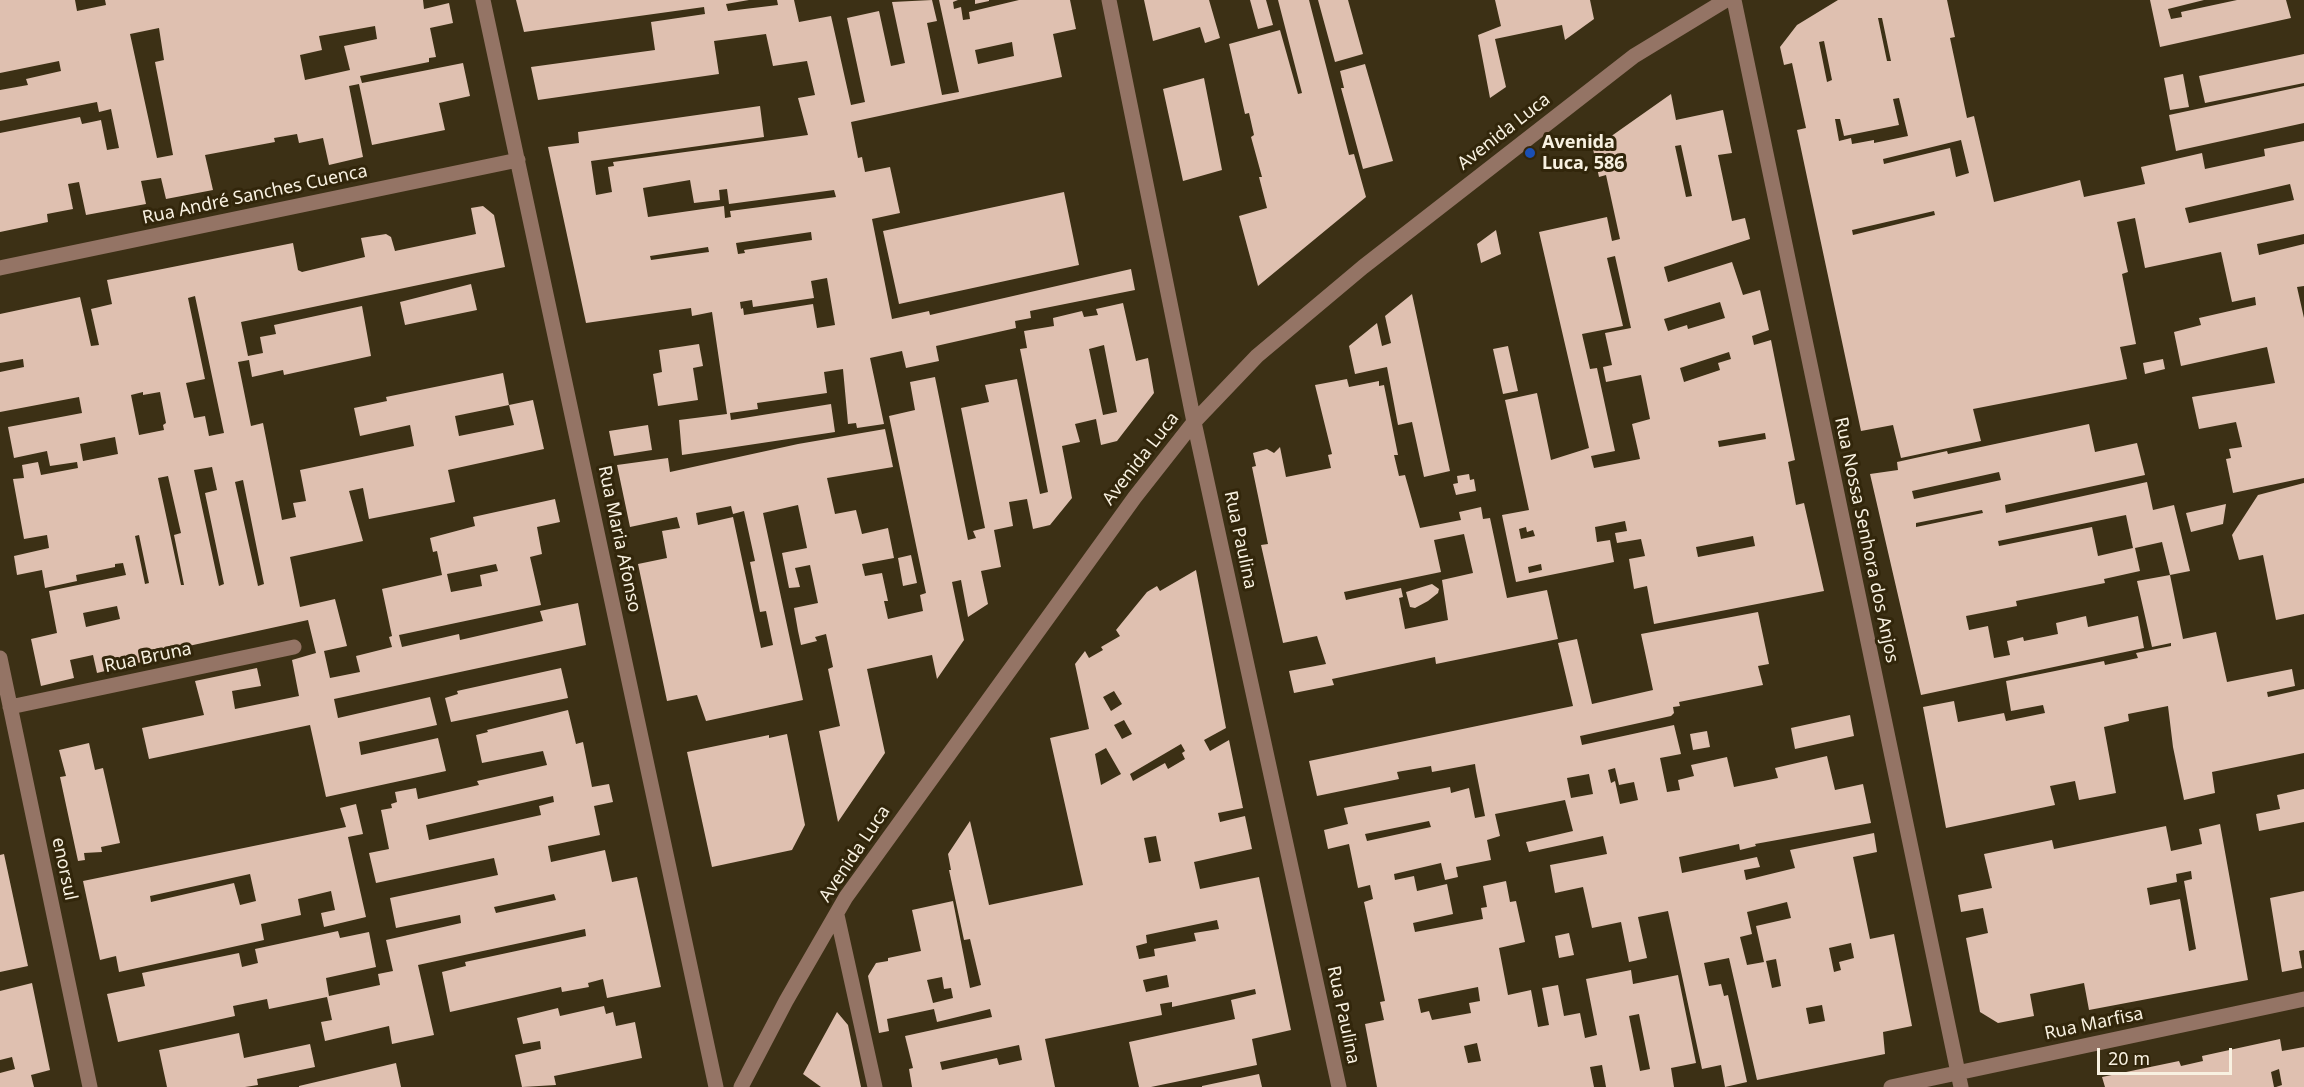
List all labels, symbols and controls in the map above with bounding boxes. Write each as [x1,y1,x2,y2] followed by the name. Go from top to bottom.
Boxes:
[1453,89,1555,175] street label: Avenida Luca
[1542,132,1625,174] place label: Avenida Luca, 586
[1523,146,1537,160] marker: Avenida Luca, 586
[140,161,370,229] street label: Rua André Sanches Cuenca
[1098,408,1184,510] street label: Avenida Luca
[1829,415,1903,665] street label: Rua Nossa Senhora dos Anjos
[593,464,645,614] street label: Rua Maria Afonso
[1219,489,1261,591] street label: Rua Paulina
[102,638,194,678] street label: Rua Bruna
[815,802,895,906] street label: Avenida Luca
[47,835,81,903] street label: enorsul
[1322,964,1364,1066] street label: Rua Paulina
[2043,1003,2145,1045] street label: Rua Marfisa
[2100,1036,2235,1074] scale bar
[2108,1046,2150,1070] text: 20 m

